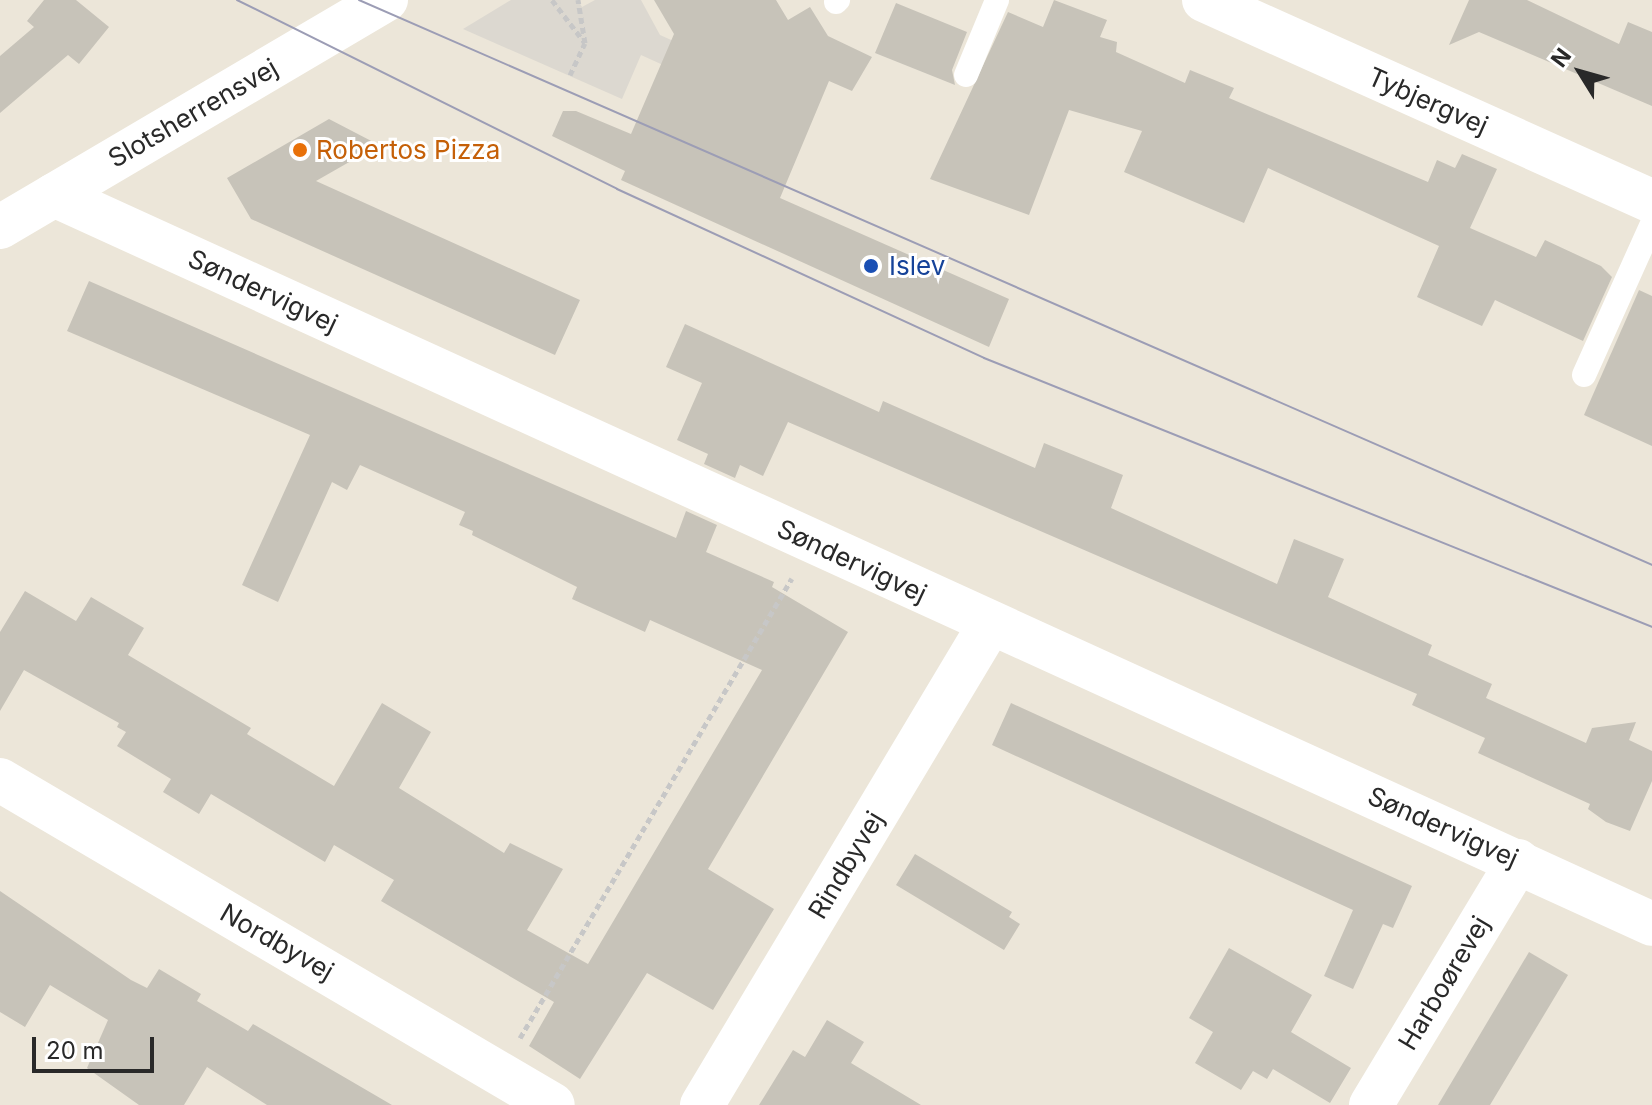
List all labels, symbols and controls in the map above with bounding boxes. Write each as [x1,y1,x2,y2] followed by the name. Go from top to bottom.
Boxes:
[1540,32,1620,112] north arrow
[1545,43,1576,72] text: N
[103,52,283,174] street label: Slotsherrensvej
[1363,61,1493,141] street label: Tybjergvej
[316,134,500,166] place label: Robertos Pizza
[291,141,309,159] marker: Robertos Pizza
[183,243,343,339] street label: Søndervigvej
[889,250,945,282] place label: Islev
[860,255,882,277] marker: Islev
[772,513,932,609] street label: Søndervigvej
[1363,780,1523,874] street label: Søndervigvej
[802,806,890,924] street label: Rindbyvej
[215,897,339,987] street label: Nordbyvej
[1392,910,1496,1056] street label: Harboørevej
[36,1021,158,1071] scale bar
[46,1036,104,1065] text: 20 m

